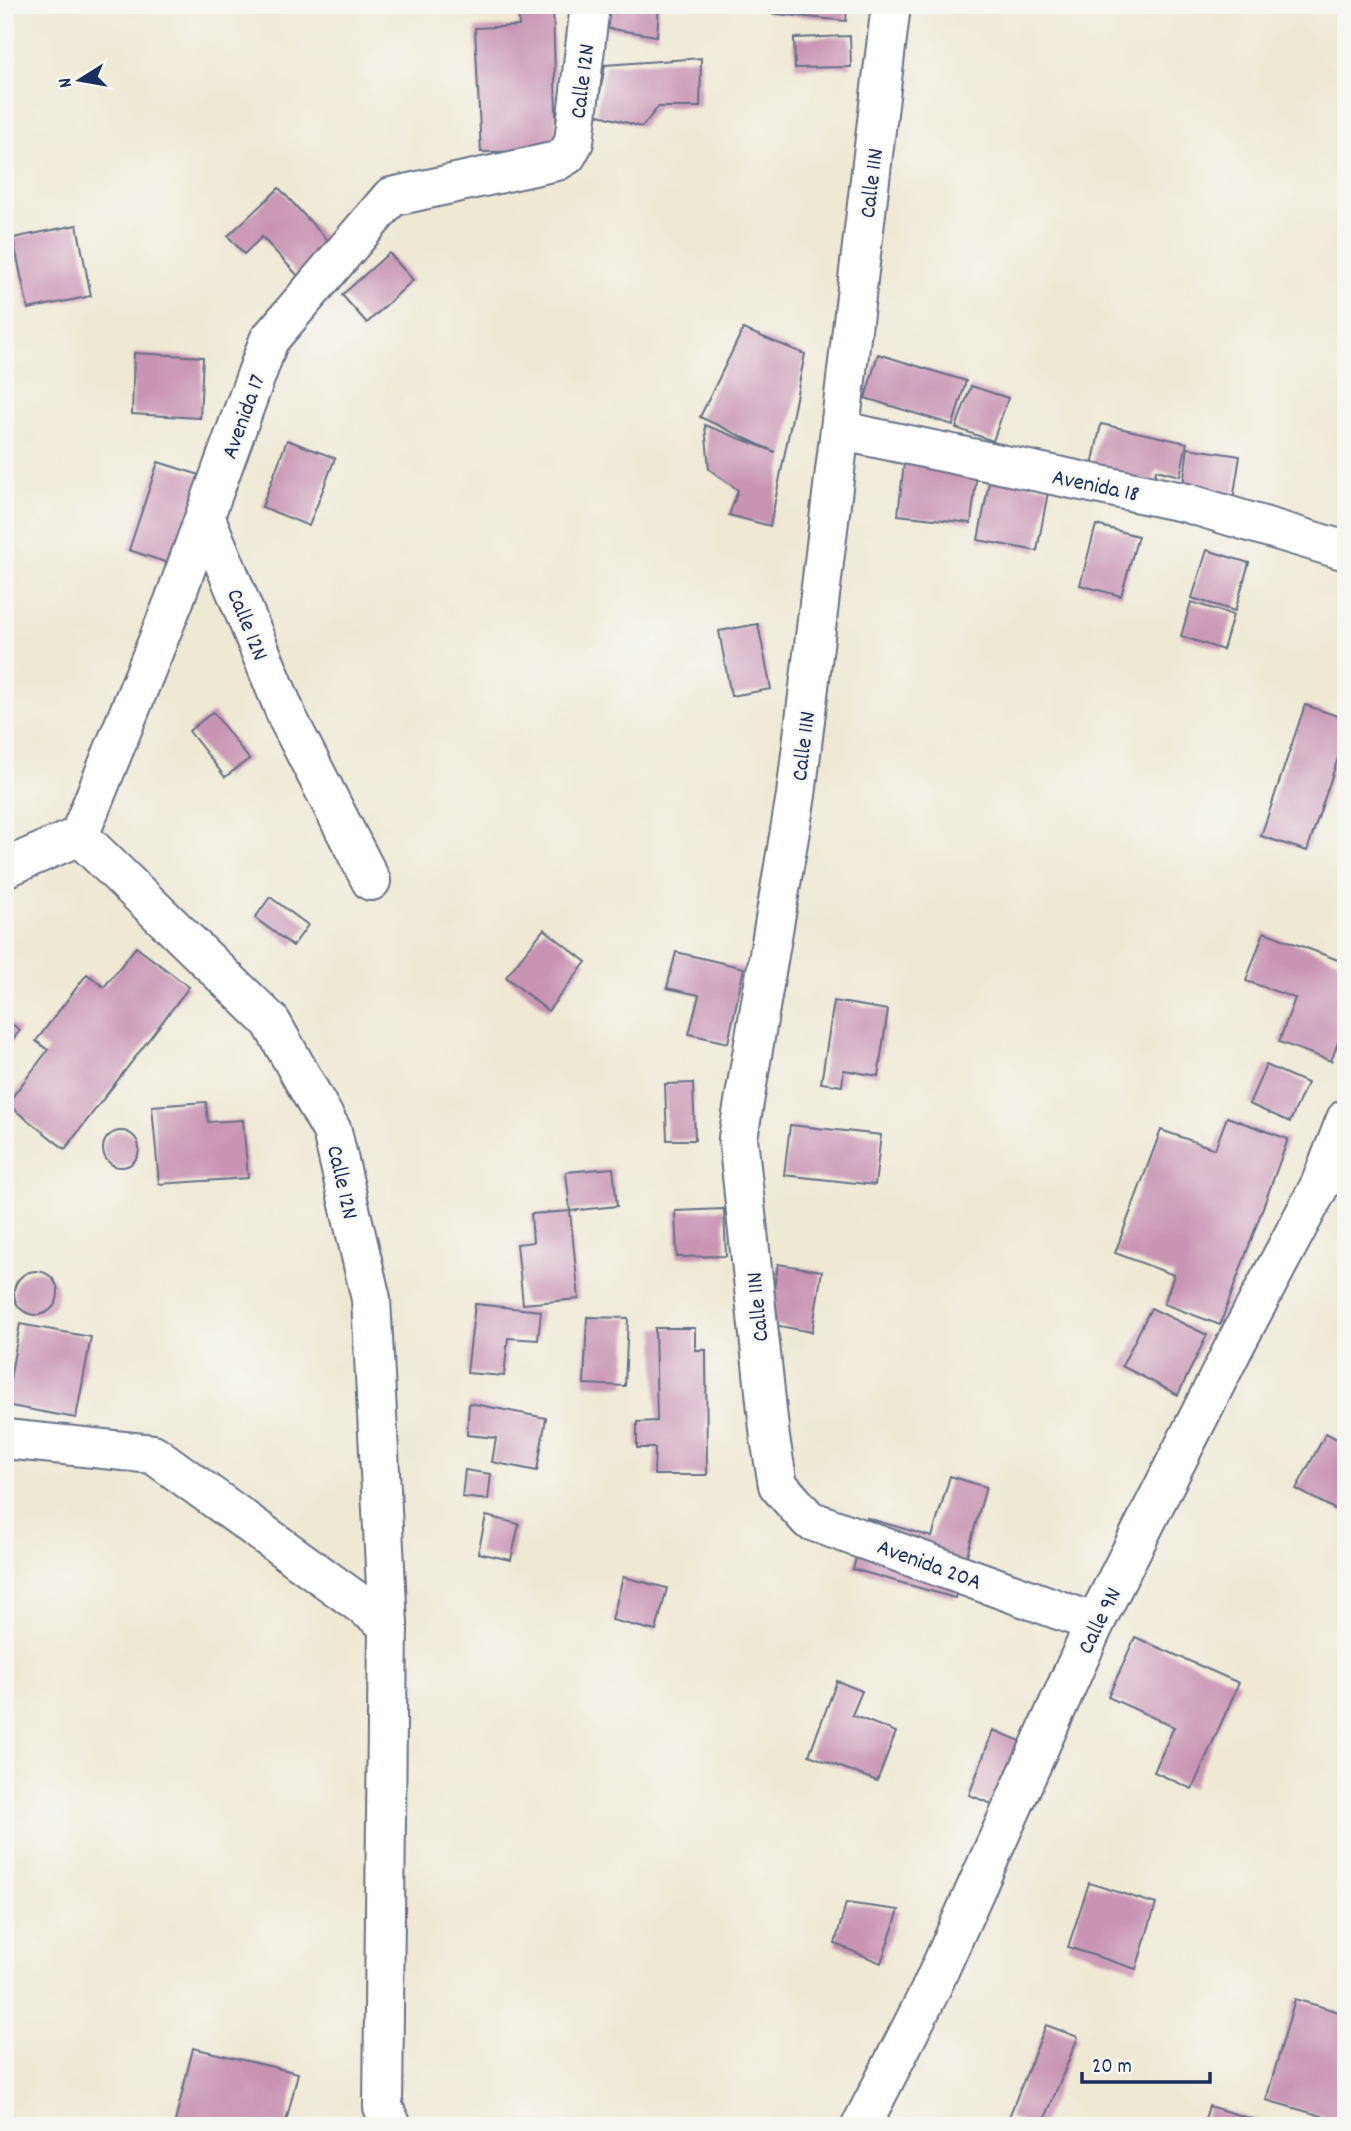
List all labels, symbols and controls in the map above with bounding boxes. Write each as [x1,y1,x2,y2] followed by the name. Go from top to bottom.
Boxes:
[564,42,605,121] street label: Calle 12N
[46,46,116,116] north arrow
[53,75,81,90] text: N
[853,147,894,220] street label: Calle 11N
[215,370,276,464] street label: Avenida 17
[1049,462,1142,513] street label: Avenida 18
[216,584,275,666] street label: Calle 12N
[785,710,826,783] street label: Calle 11N
[316,1143,365,1223] street label: Calle 12N
[739,1270,780,1343] street label: Calle 11N
[872,1532,986,1600] street label: Avenida 20A
[1071,1583,1131,1660] street label: Calle 9N
[1082,2040,1209,2084] scale bar
[1092,2053,1132,2083] text: 20 m

